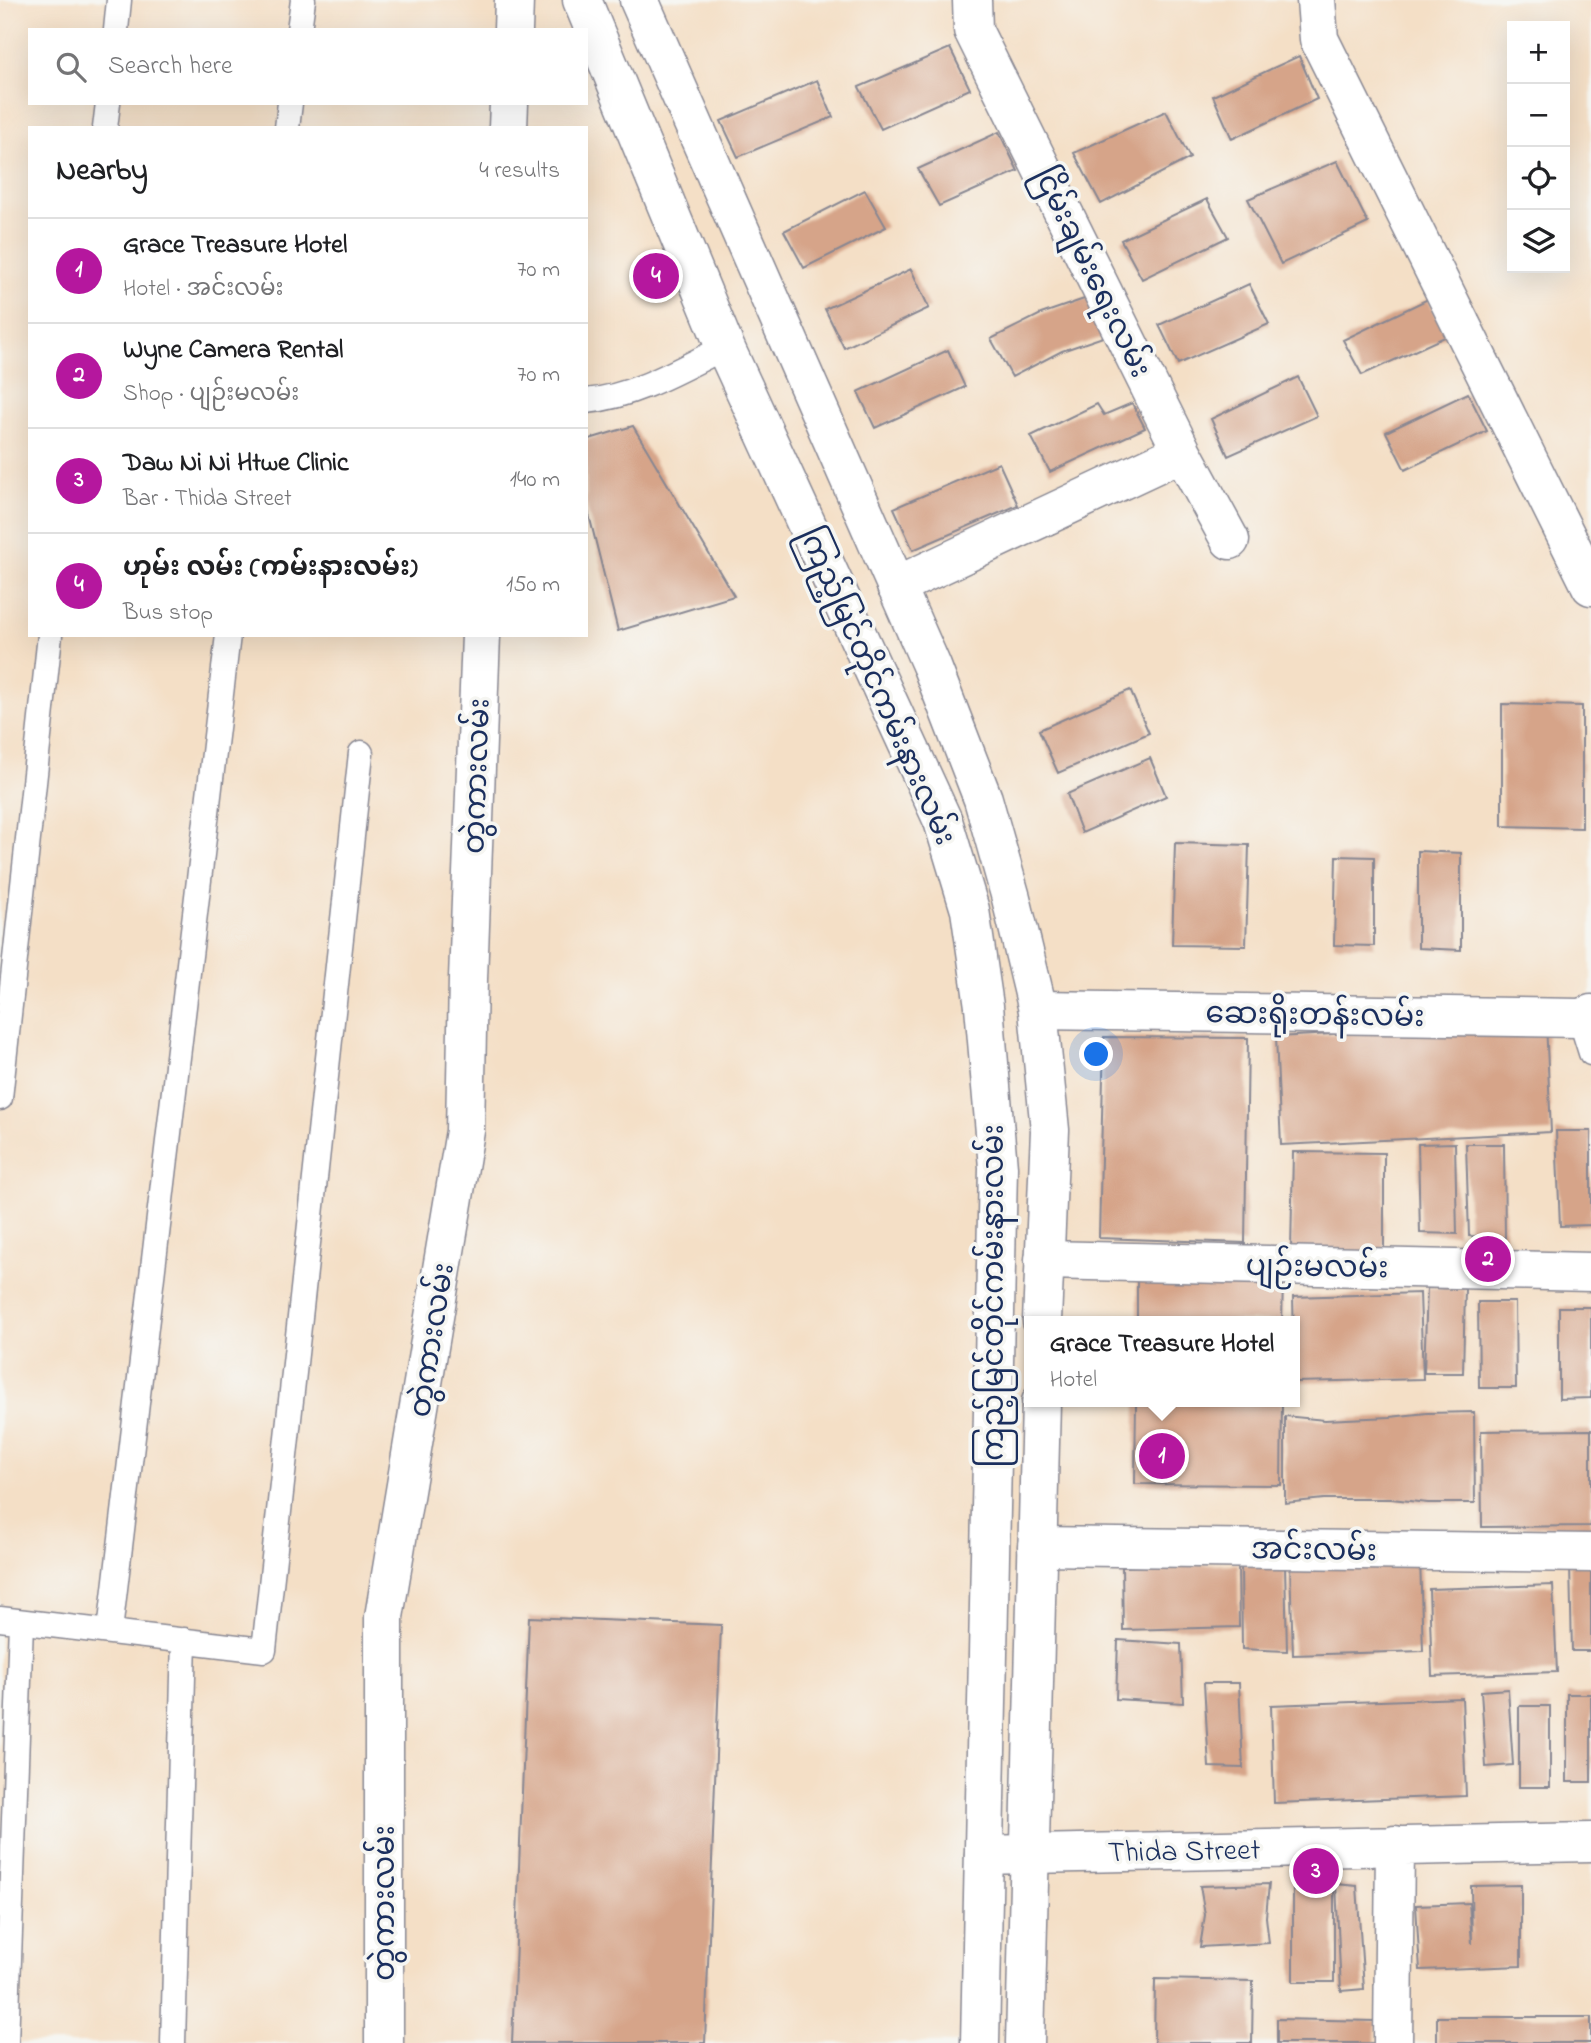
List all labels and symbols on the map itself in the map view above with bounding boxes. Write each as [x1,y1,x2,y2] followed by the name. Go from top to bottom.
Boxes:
[1020,159,1163,386] street label: ငြိမ်းချမ်းရေးလမ်း
[633,250,679,302] pin: 4
[785,520,968,853] street label: ကြည့်မြင်တိုင်ကမ်းနားလမ်း
[451,697,504,855] street label: တွဲကားလမ်း
[1205,990,1425,1041] street label: ဆေးရိုးတန်းလမ်း
[1079,1037,1113,1071] your location
[971,1124,1018,1468] street label: ကြည့်မြင်တိုင်ကမ်းနားလမ်း
[1465,1233,1511,1285] pin: 2
[1245,1243,1389,1292] street label: ပျဉ်းမလမ်း
[397,1260,468,1421] street label: တွဲကားလမ်း
[1139,1430,1185,1482] pin: 1
[1250,1526,1378,1575] street label: အင်းလမ်း
[362,1825,409,1981] street label: တွဲကားလမ်း
[1107,1830,1261,1876] street label: Thida Street
[1293,1845,1339,1897] pin: 3

